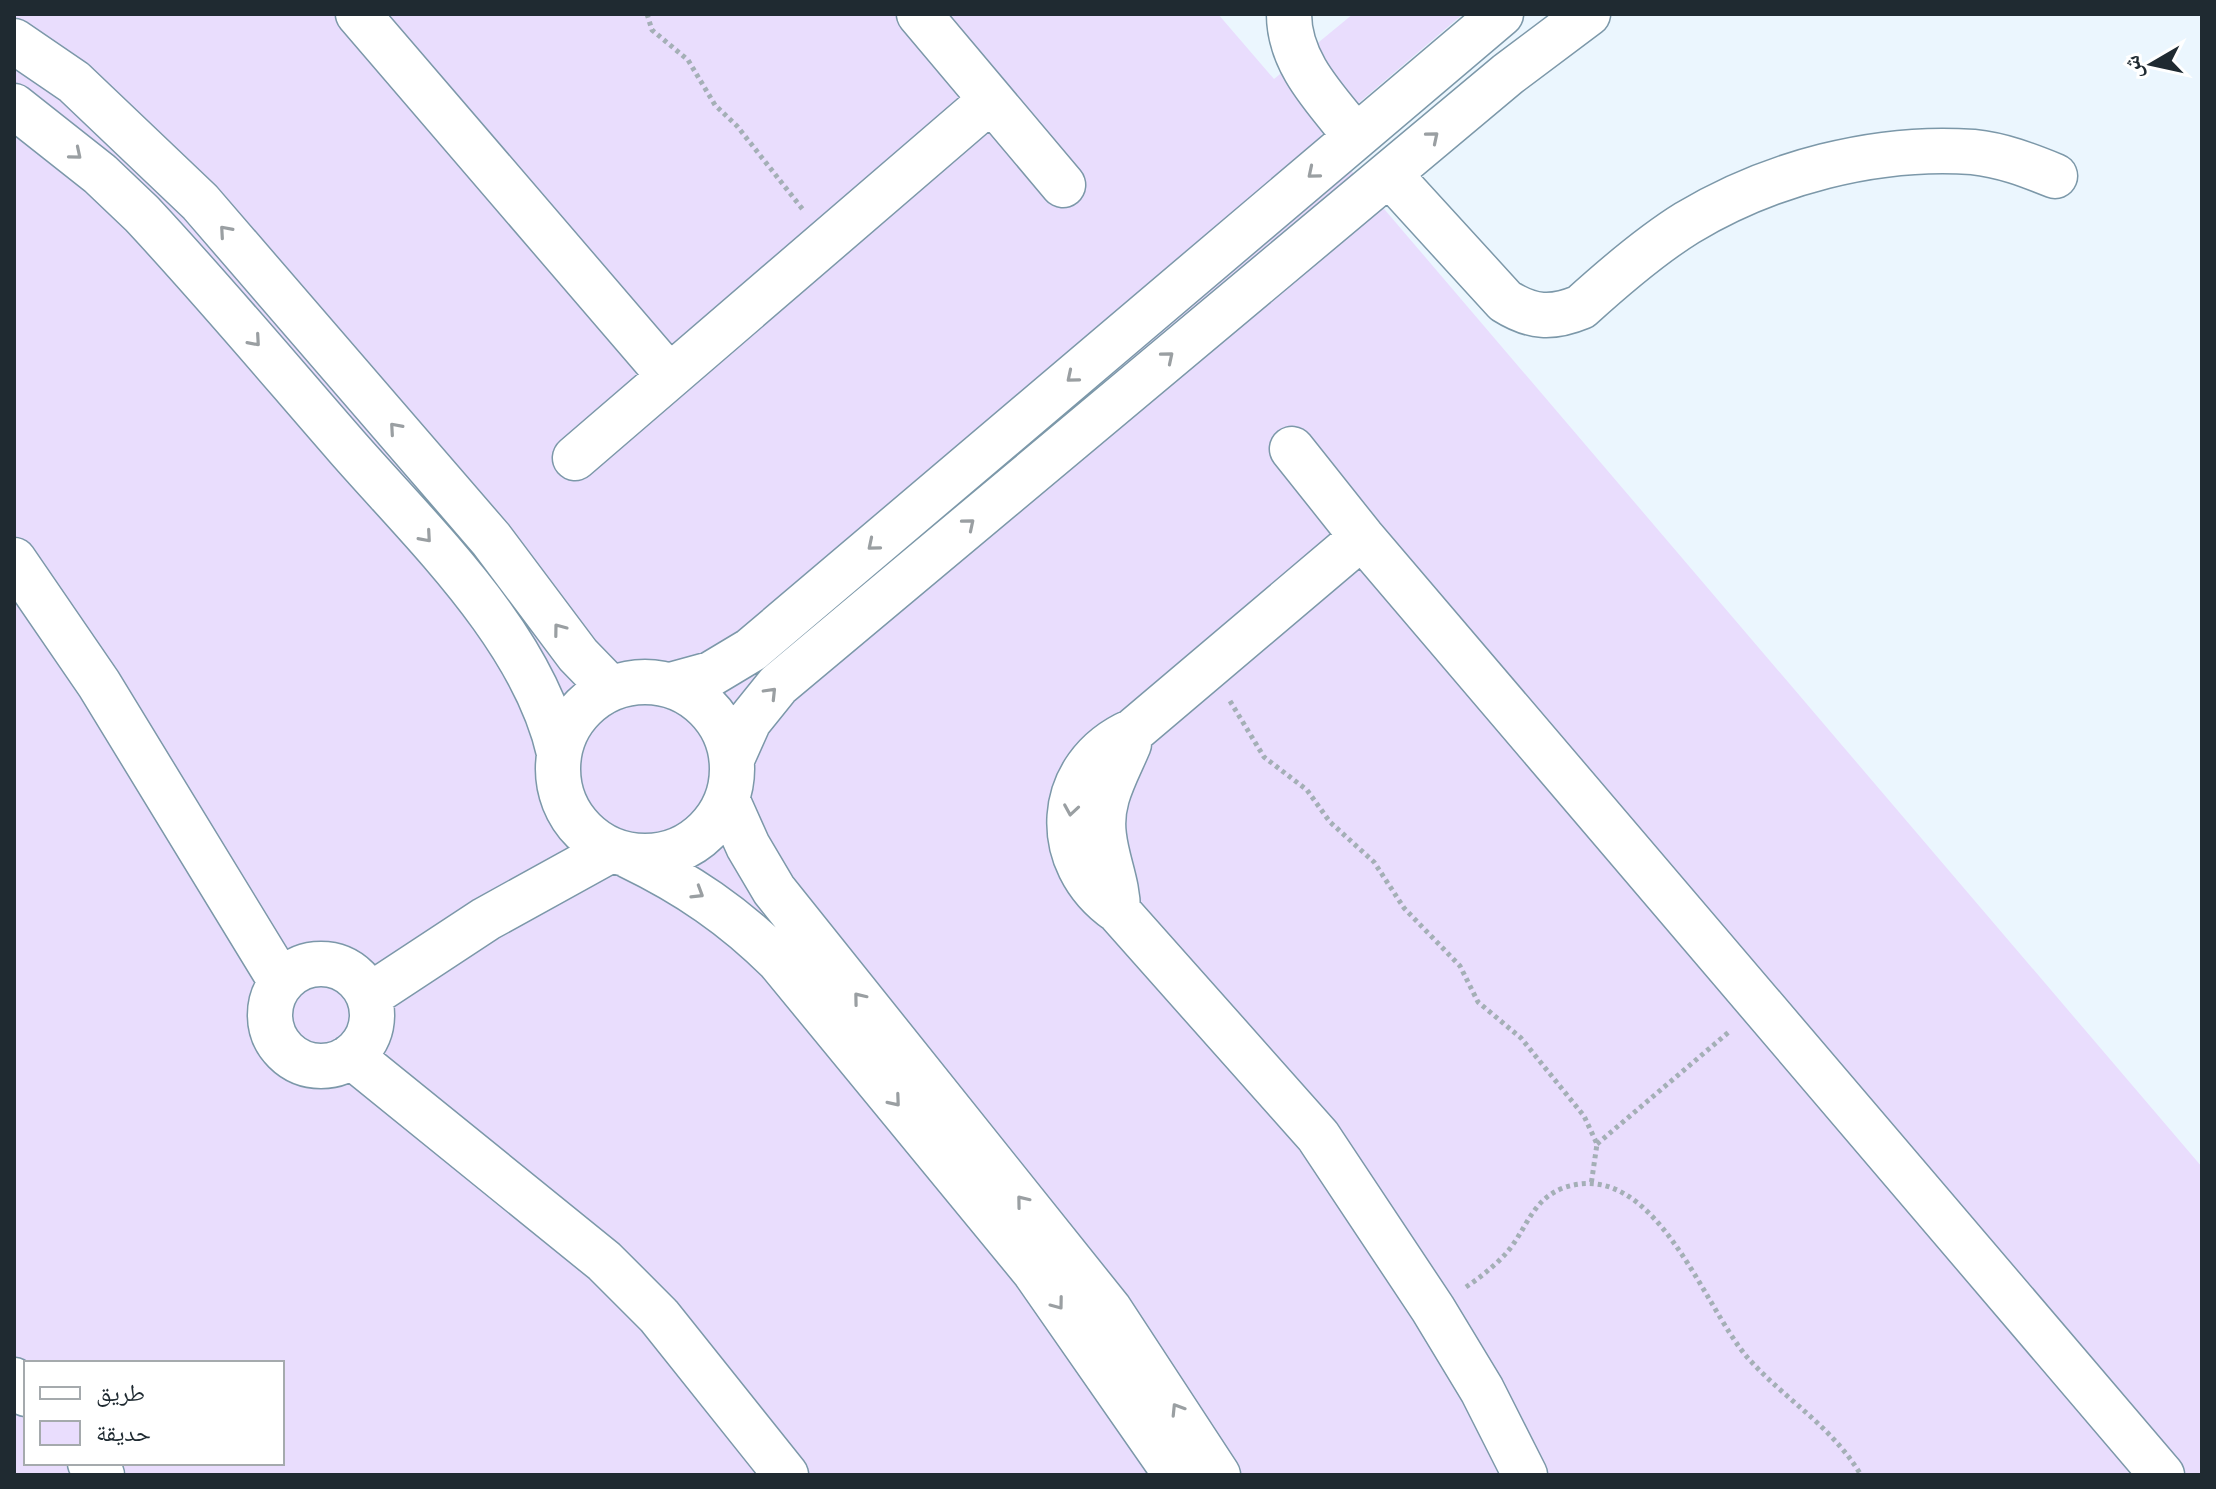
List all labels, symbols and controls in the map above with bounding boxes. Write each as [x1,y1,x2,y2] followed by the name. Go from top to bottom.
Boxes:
[2112,24,2192,104] north arrow
[2118,53,2148,81] text: ش
[1423,132,1438,147] one-way arrow
[66,144,81,159] one-way arrow
[1308,163,1322,178] one-way arrow
[220,225,235,240] one-way arrow
[245,332,260,347] one-way arrow
[1159,352,1173,367] one-way arrow
[1066,367,1081,382] one-way arrow
[390,422,405,437] one-way arrow
[960,519,974,534] one-way arrow
[416,528,431,543] one-way arrow
[868,535,883,550] one-way arrow
[554,623,568,638] one-way arrow
[761,688,776,702] one-way arrow
[1063,803,1080,817] one-way arrow
[689,883,704,898] one-way arrow
[854,992,868,1007] one-way arrow
[885,1092,900,1106] one-way arrow
[1017,1195,1031,1210] one-way arrow
[1048,1295,1062,1309] one-way arrow
[24,1361,284,1465] legend
[96,1379,145,1407] text: طريق
[1172,1403,1187,1418] one-way arrow
[96,1419,151,1446] text: حديقة

